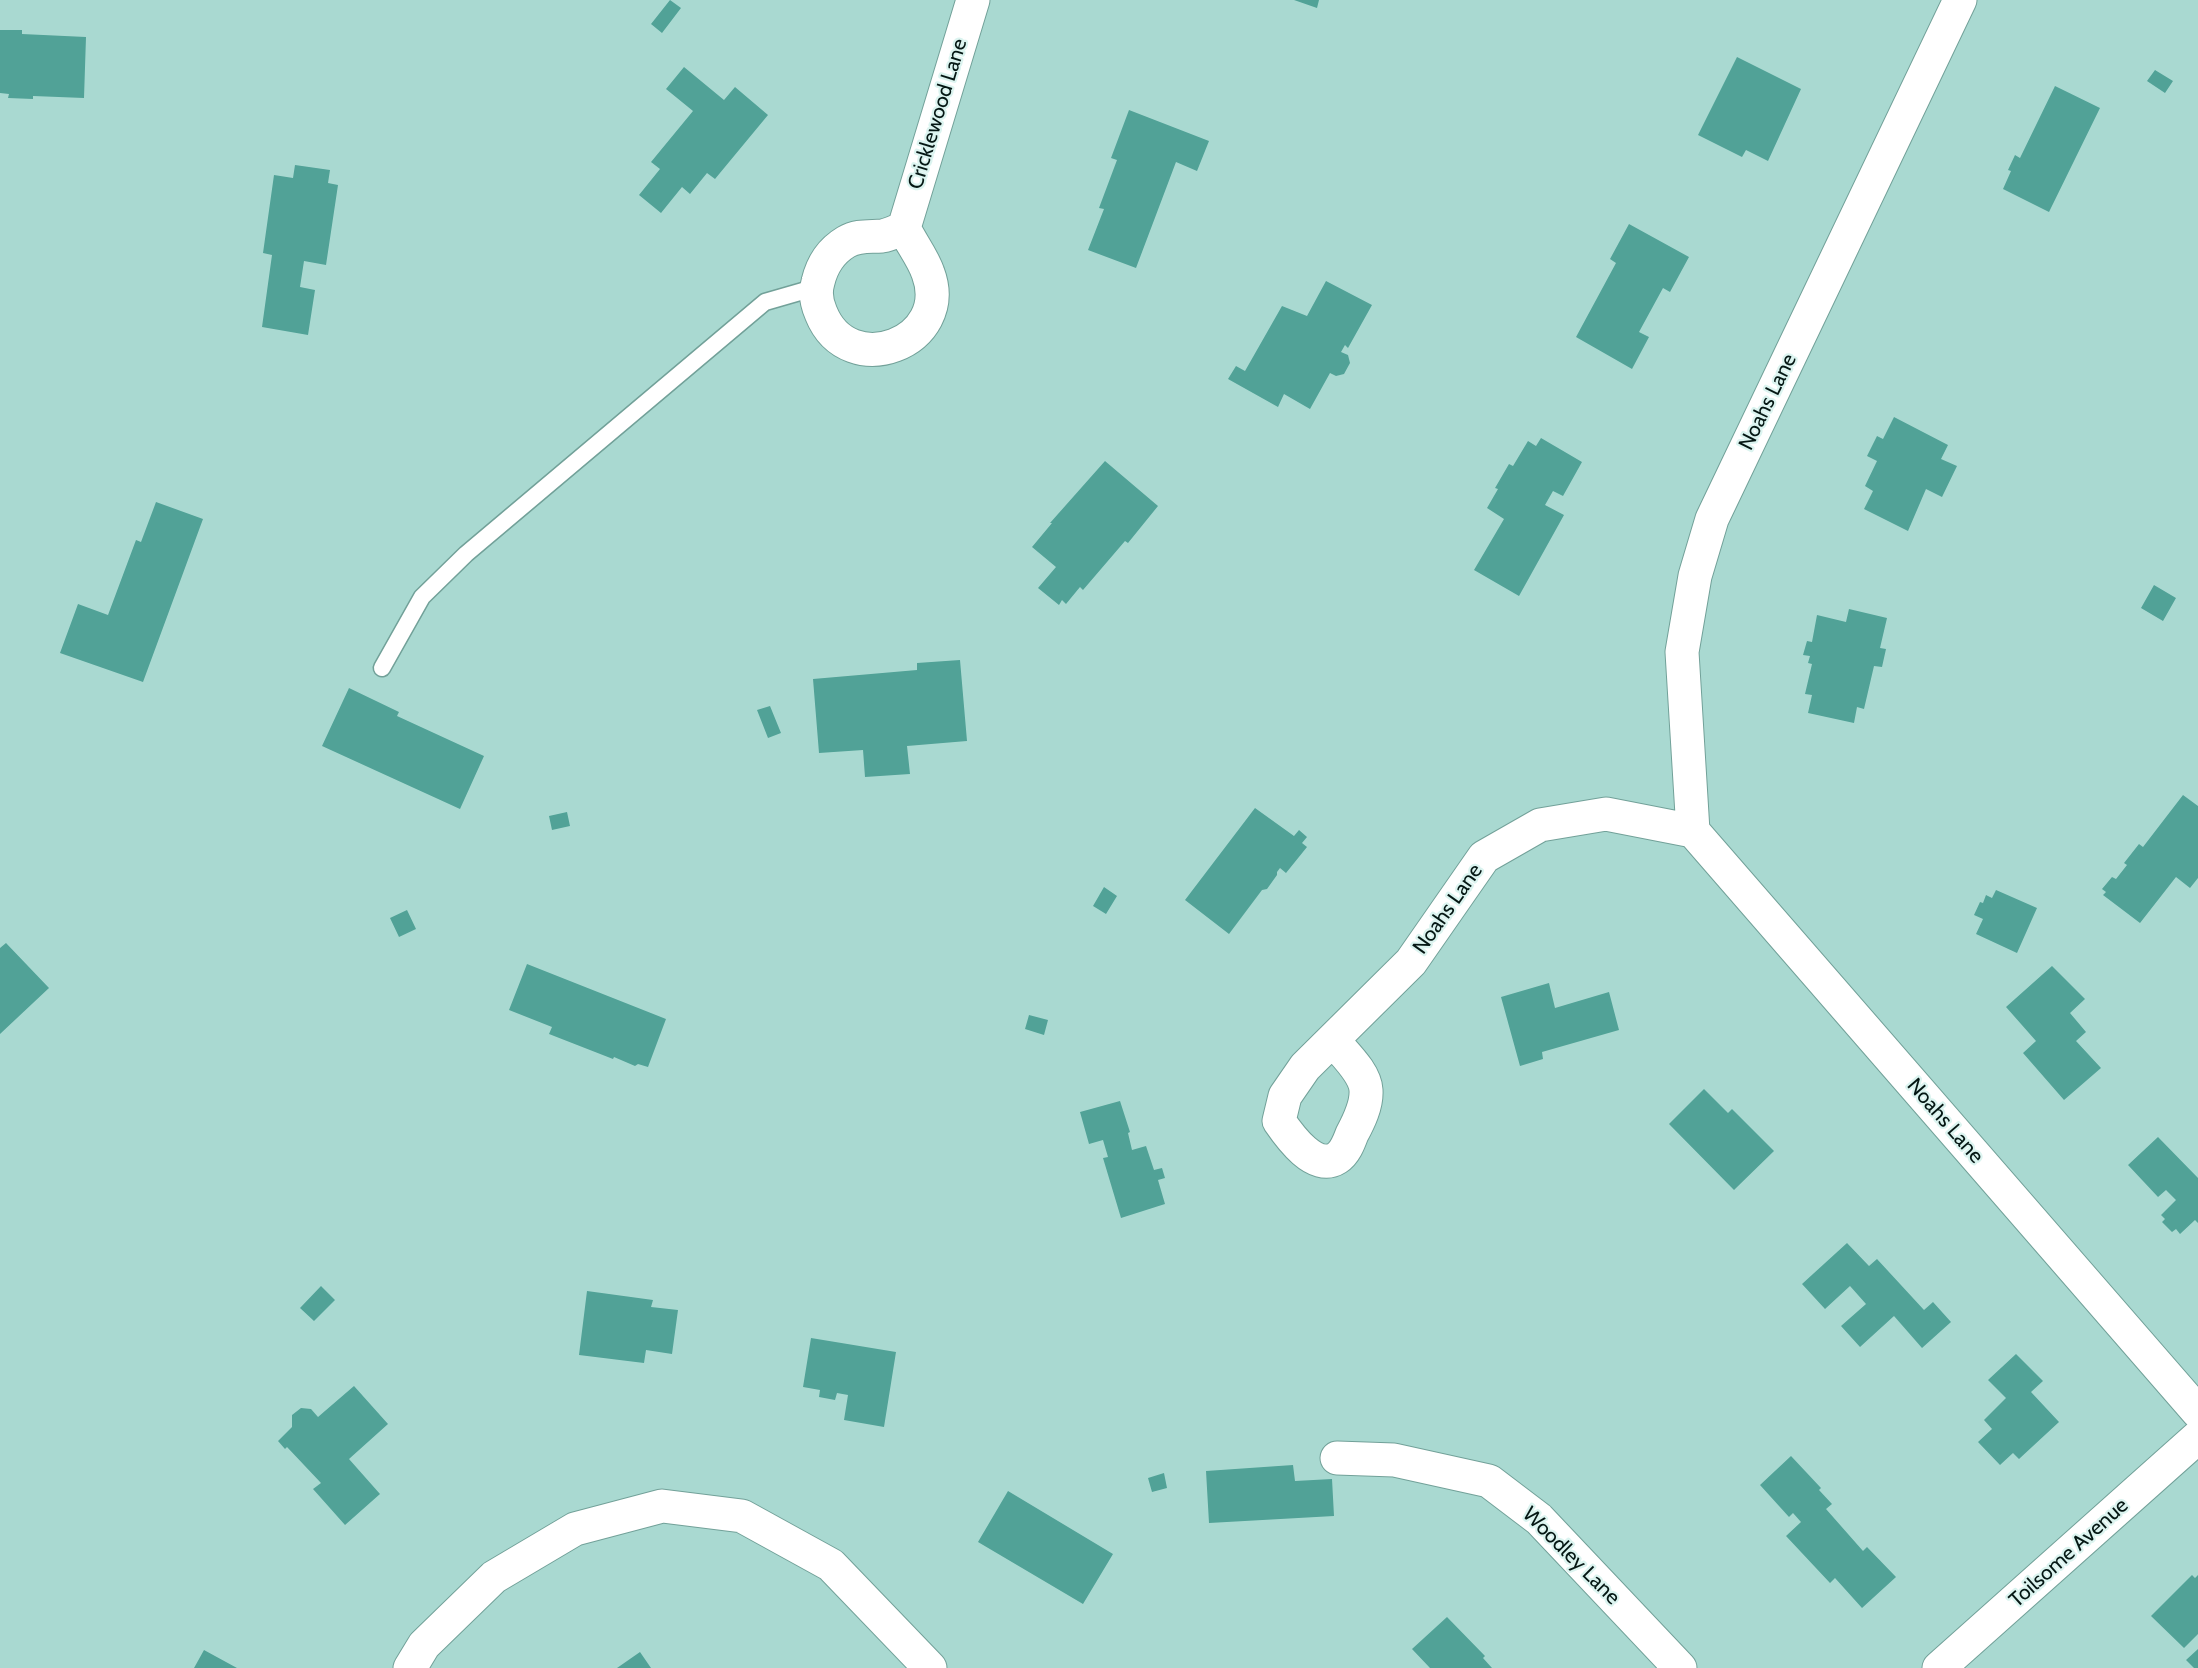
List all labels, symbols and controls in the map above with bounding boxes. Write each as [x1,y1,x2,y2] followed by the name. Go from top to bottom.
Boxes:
[903,36,973,192] street label: Cricklewood Lane
[1734,350,1802,454] street label: Noahs Lane
[1408,859,1488,959] street label: Noahs Lane
[1901,1073,1989,1169] street label: Noahs Lane
[2004,1493,2134,1613] street label: Toilsome Avenue
[1517,1502,1625,1610] street label: Woodley Lane

